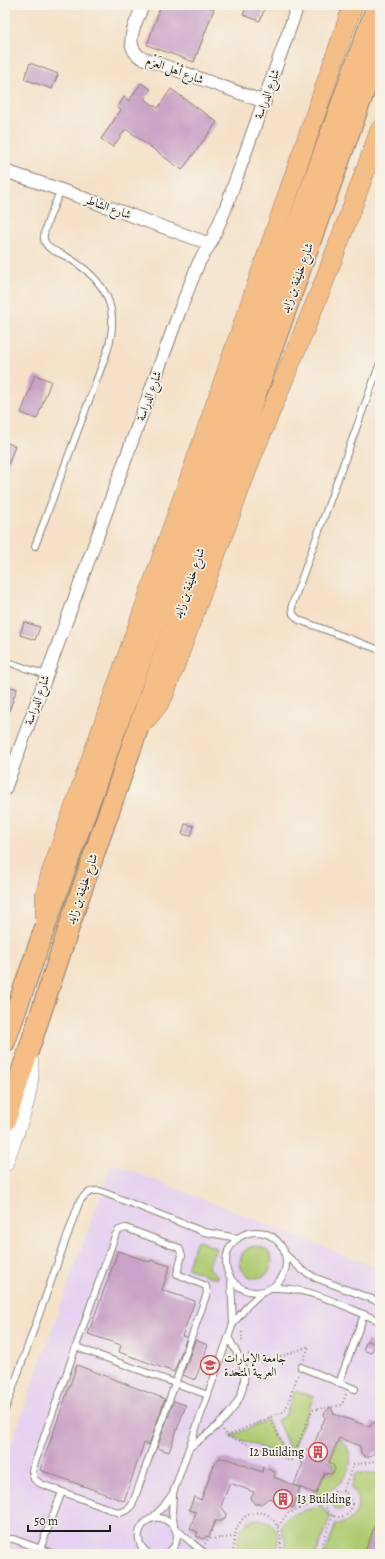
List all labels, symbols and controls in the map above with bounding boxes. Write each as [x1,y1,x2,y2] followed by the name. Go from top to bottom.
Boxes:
[143,51,207,91] street label: شارع أهْل العَزْم
[251,67,286,122] street label: شارع الدراسة
[80,191,134,226] street label: شارع الشاطر
[277,240,320,316] street label: شارع خليفة بن زايد
[133,369,168,424] street label: شارع الدراسة
[169,545,211,621] street label: شارع خليفة بن زايد
[21,673,56,728] street label: شارع الدراسة
[62,851,104,927] street label: شارع خليفة بن زايد
[224,1350,286,1380] place label: جامعة الإمارات العربية المتحدة
[199,1354,221,1376] school or university icon: جامعة الإمارات العربية المتحدة
[307,1441,329,1463] building icon: I2 Building
[249,1444,304,1460] place label: I2 Building
[272,1488,294,1510] building icon: I3 Building
[297,1491,351,1507] place label: I3 Building
[28,1507,110,1533] scale bar
[34,1513,58,1529] text: 50 m

